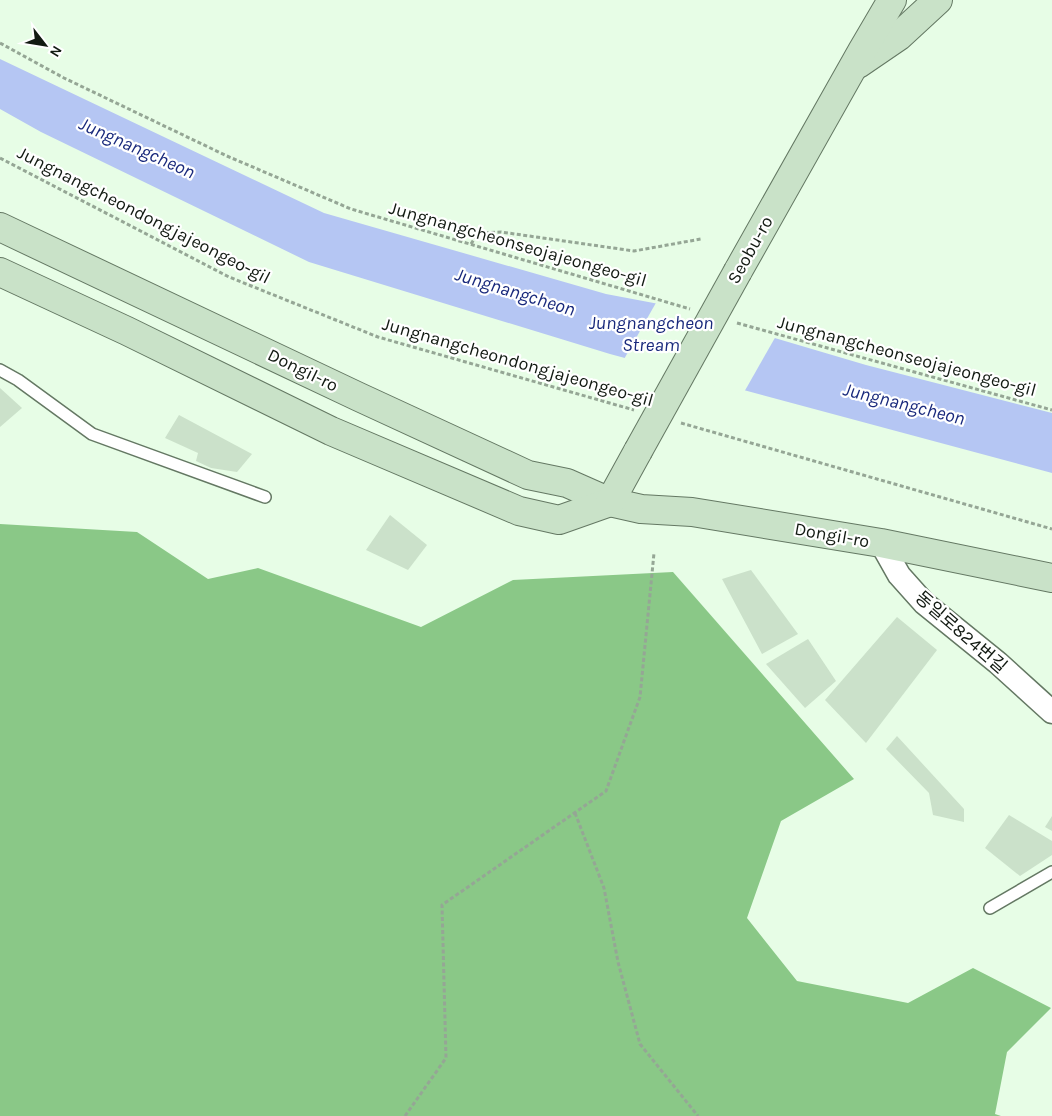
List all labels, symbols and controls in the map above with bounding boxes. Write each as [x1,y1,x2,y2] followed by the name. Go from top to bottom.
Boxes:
[20,20,70,70] north arrow
[46,43,66,60] text: N
[76,113,198,183] water label: Jungnangcheon
[14,141,274,289] street label: Jungnangcheondongjajeongeo-gil
[387,197,649,291] street label: Jungnangcheonseojajeongeo-gil
[722,212,778,288] street label: Seobu-ro
[452,263,578,321] water label: Jungnangcheon
[775,311,1039,401] street label: Jungnangcheonseojajeongeo-gil
[589,312,713,356] water label: Jungnangcheon Stream
[380,313,656,411] street label: Jungnangcheondongjajeongeo-gil
[264,344,342,396] street label: Dongil-ro
[841,378,967,430] water label: Jungnangcheon
[793,518,871,552] street label: Dongil-ro
[911,586,1011,678] street label: 동일로824번길

